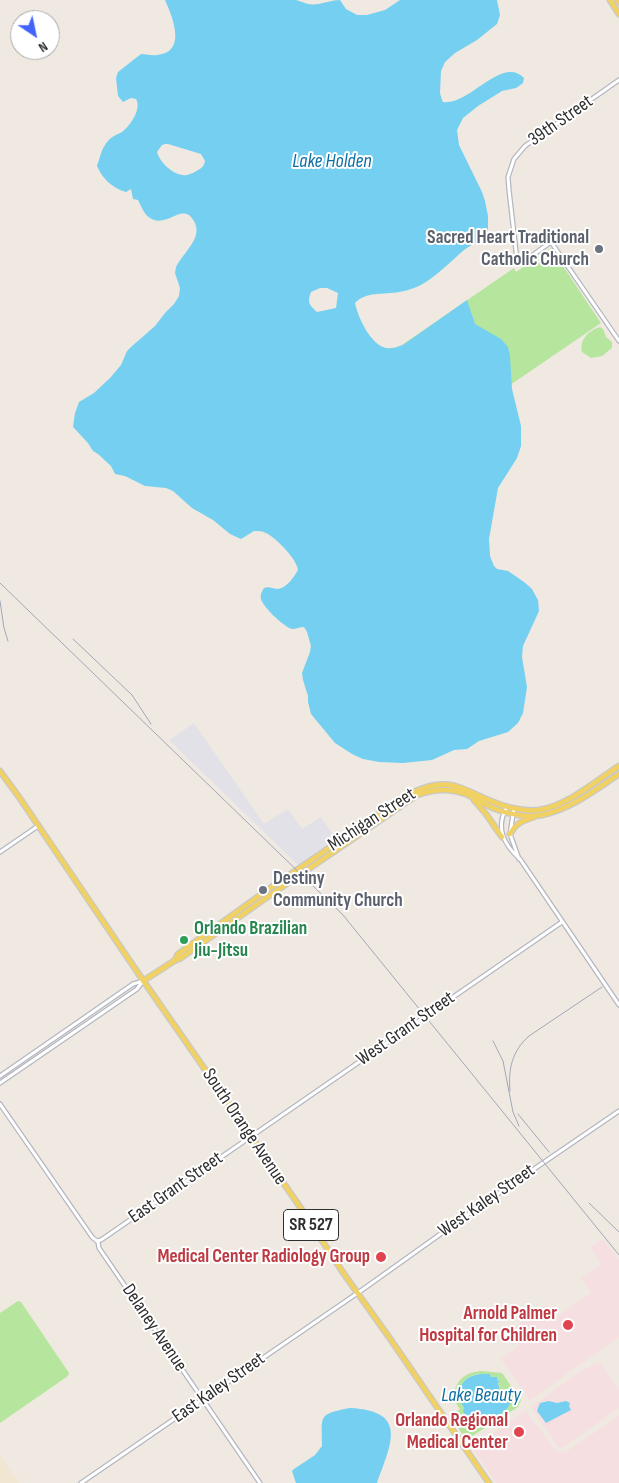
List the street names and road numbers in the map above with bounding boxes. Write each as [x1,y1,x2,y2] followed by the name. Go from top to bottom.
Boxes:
[524,91,598,151] street label: 39th Street
[324,783,420,857] street label: Michigan Street
[353,987,459,1071] street label: West Grant Street
[197,1064,291,1190] street label: South Orange Avenue
[125,1147,227,1229] street label: East Grant Street
[434,1159,540,1243] street label: West Kaley Street
[284,1210,338,1240] road number: SR 527
[117,1280,191,1376] street label: Delaney Avenue
[168,1348,270,1428] street label: East Kaley Street

